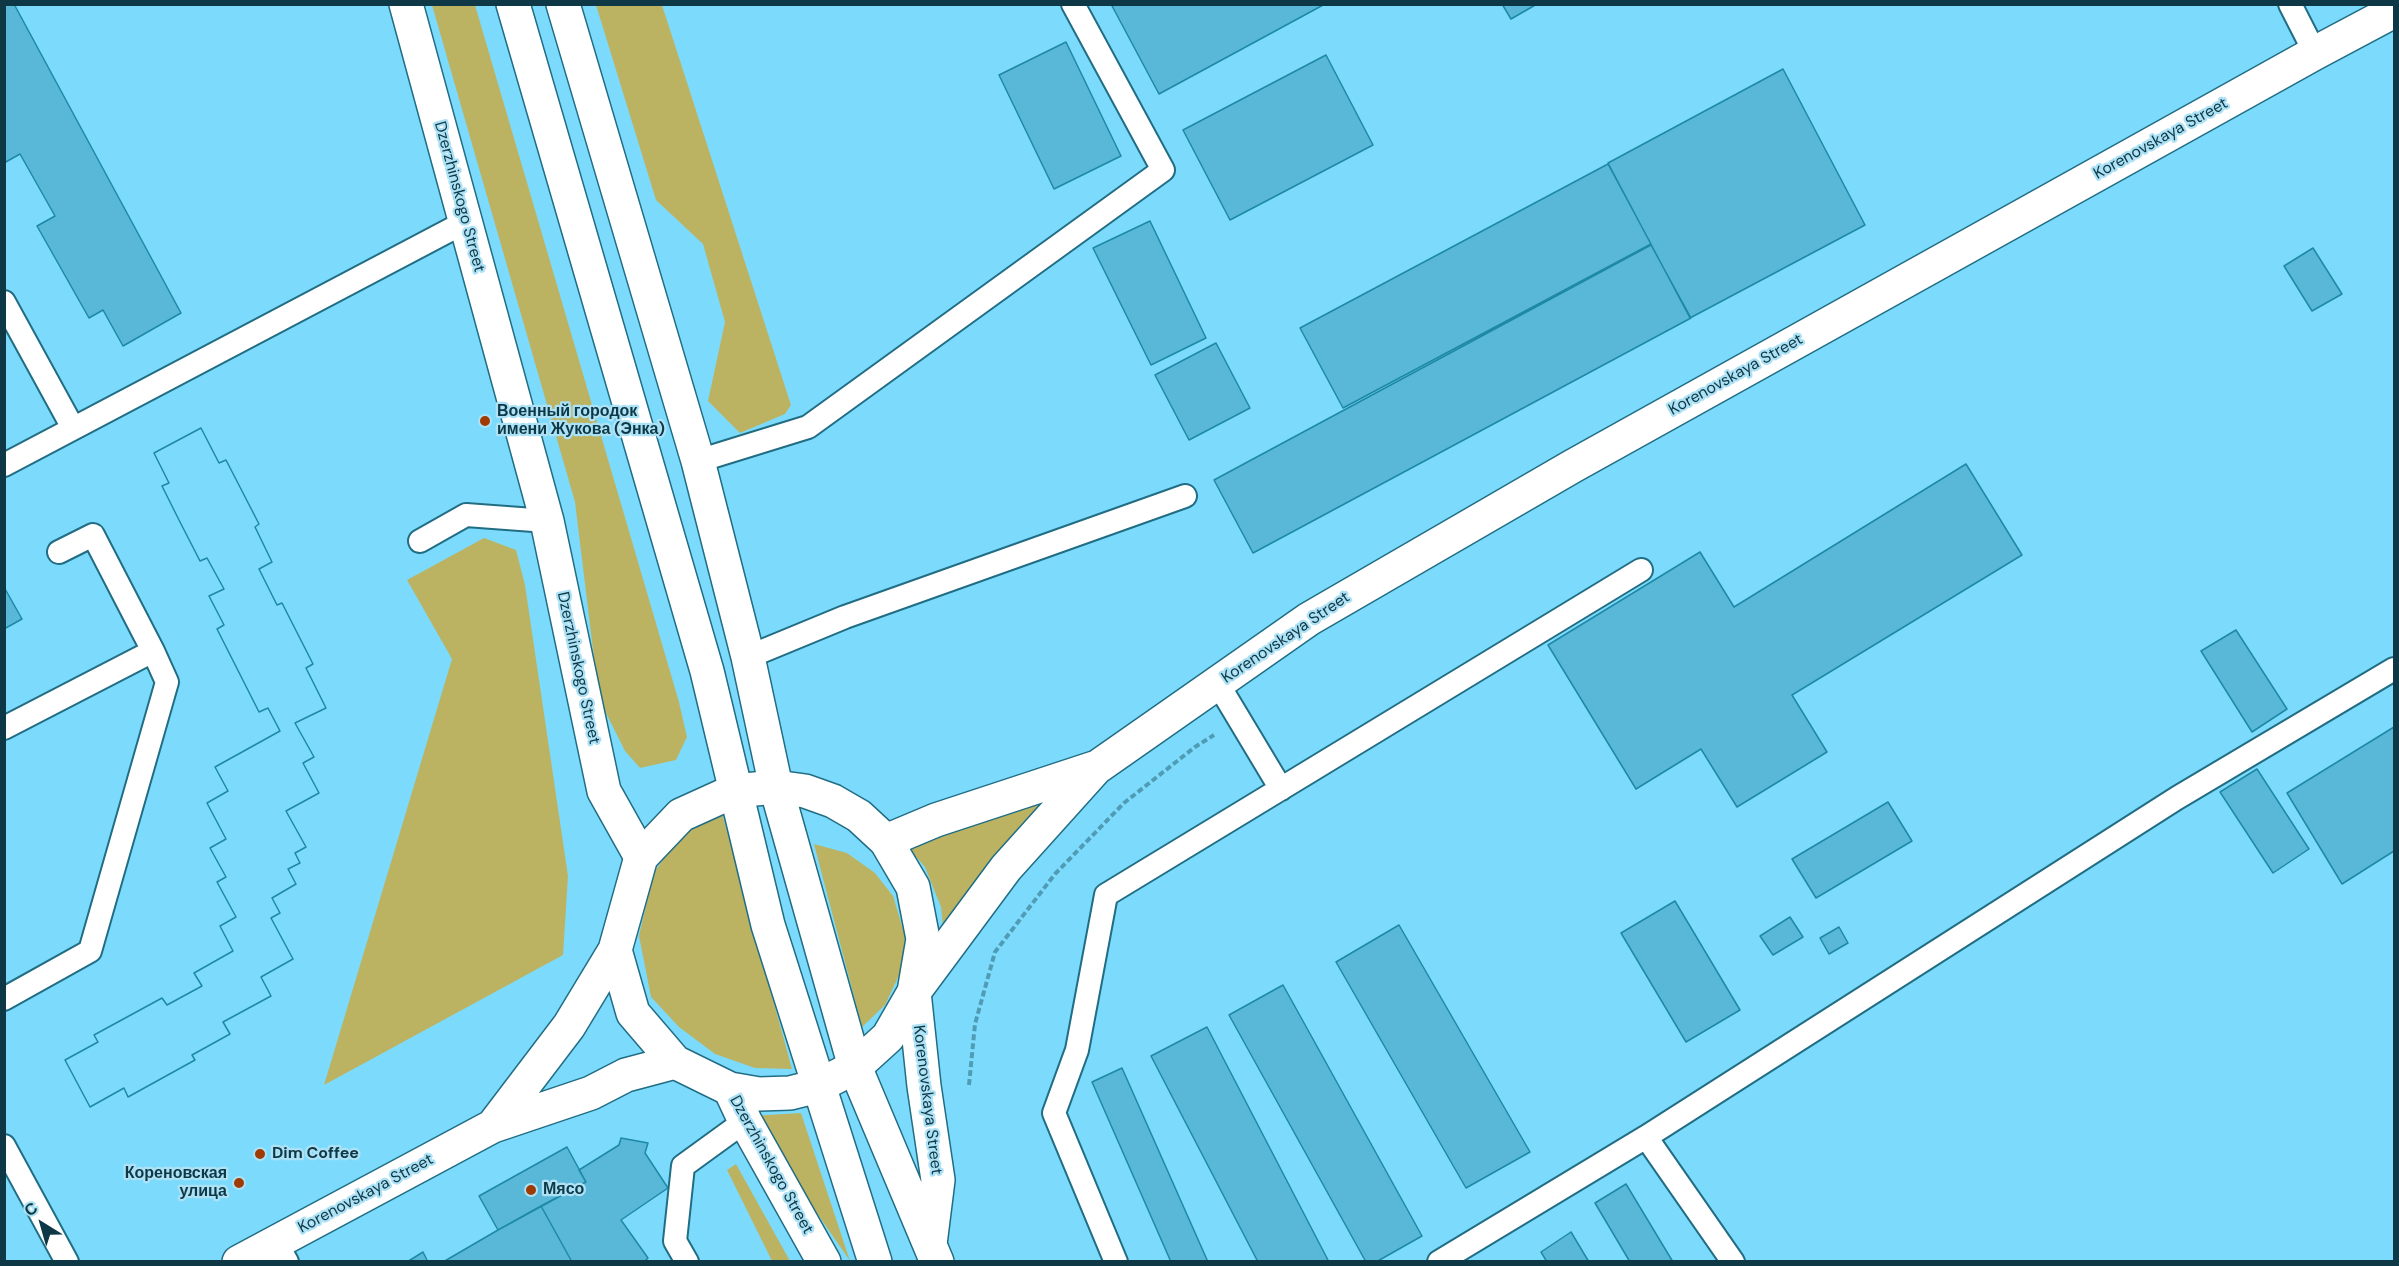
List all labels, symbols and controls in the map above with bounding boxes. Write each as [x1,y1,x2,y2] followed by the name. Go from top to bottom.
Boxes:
[2091,94,2231,184] street label: Korenovskaya Street
[430,120,488,274] street label: Dzerzhinskogo Street
[1666,330,1806,420] street label: Korenovskaya Street
[497,402,665,440] place label: Военный городок имени Жукова (Энка)
[478,414,492,428] marker: Военный городок имени Жукова (Энка)
[1218,588,1354,688] street label: Korenovskaya Street
[552,590,604,746] street label: Dzerzhinskogo Street
[908,1024,946,1176] street label: Korenovskaya Street
[725,1092,817,1238] street label: Dzerzhinskogo Street
[272,1144,359,1164] place label: Dim Coffee
[253,1147,267,1161] marker: Dim Coffee
[295,1150,437,1238] street label: Korenovskaya Street
[125,1164,227,1202] place label: Кореновская улица
[232,1176,246,1190] marker: Кореновская улица
[543,1180,584,1200] place label: Мясо
[524,1183,538,1197] marker: Мясо
[12,1194,72,1254] north arrow
[20,1197,42,1221] text: С

